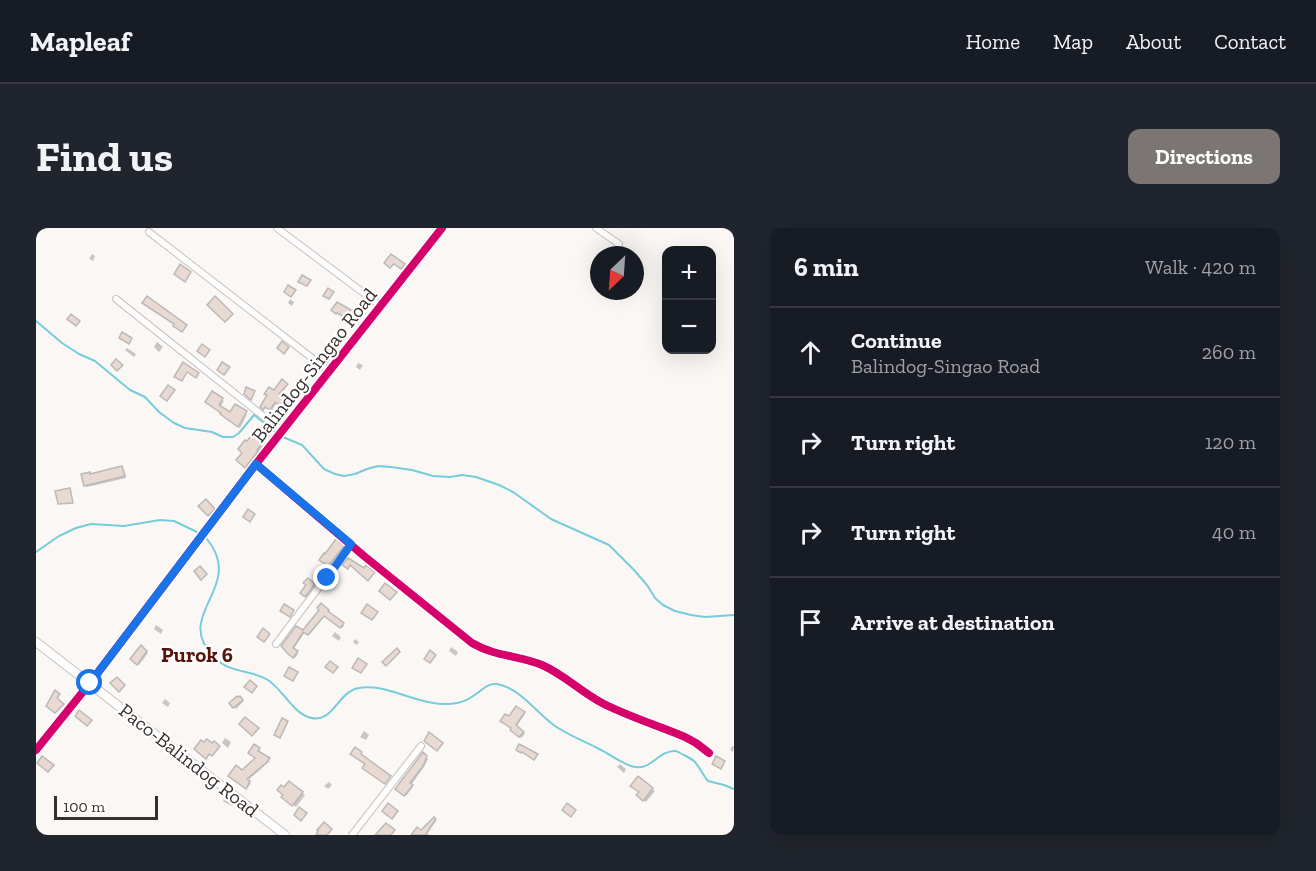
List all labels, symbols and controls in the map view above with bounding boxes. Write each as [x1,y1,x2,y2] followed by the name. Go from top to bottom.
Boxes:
[30,25,130,58] text: Mapleaf
[966,29,1020,54] text: Home
[1053,29,1093,54] text: Map
[1126,29,1181,54] text: About
[1214,29,1286,54] text: Contact
[1128,129,1280,184] button: Directions
[36,131,173,182] text: Find us
[590,246,644,300] north arrow
[662,246,716,354] map controls
[662,246,716,300] button: +
[794,251,859,283] text: 6 min
[1145,255,1256,279] text: Walk · 420 m
[246,283,382,447] street label: Balindog-Singao Road
[662,300,716,354] button: −
[851,327,942,354] text: Continue
[794,336,827,369] icon: ahead
[1202,340,1256,364] text: 260 m
[851,354,1040,378] text: Balindog-Singao Road
[794,426,827,459] icon: right
[851,429,955,456] text: Turn right
[1205,430,1256,454] text: 120 m
[794,516,827,549] icon: right
[851,519,955,546] text: Turn right
[1212,520,1256,544] text: 40 m
[313,564,339,590] route end
[794,606,827,639] icon: arrive
[851,609,1054,636] text: Arrive at destination
[161,642,233,667] district label: Purok 6
[76,669,102,695] route start
[114,698,264,822] street label: Paco-Balindog Road
[54,793,158,820] scale bar
[63,797,105,816] text: 100 m

